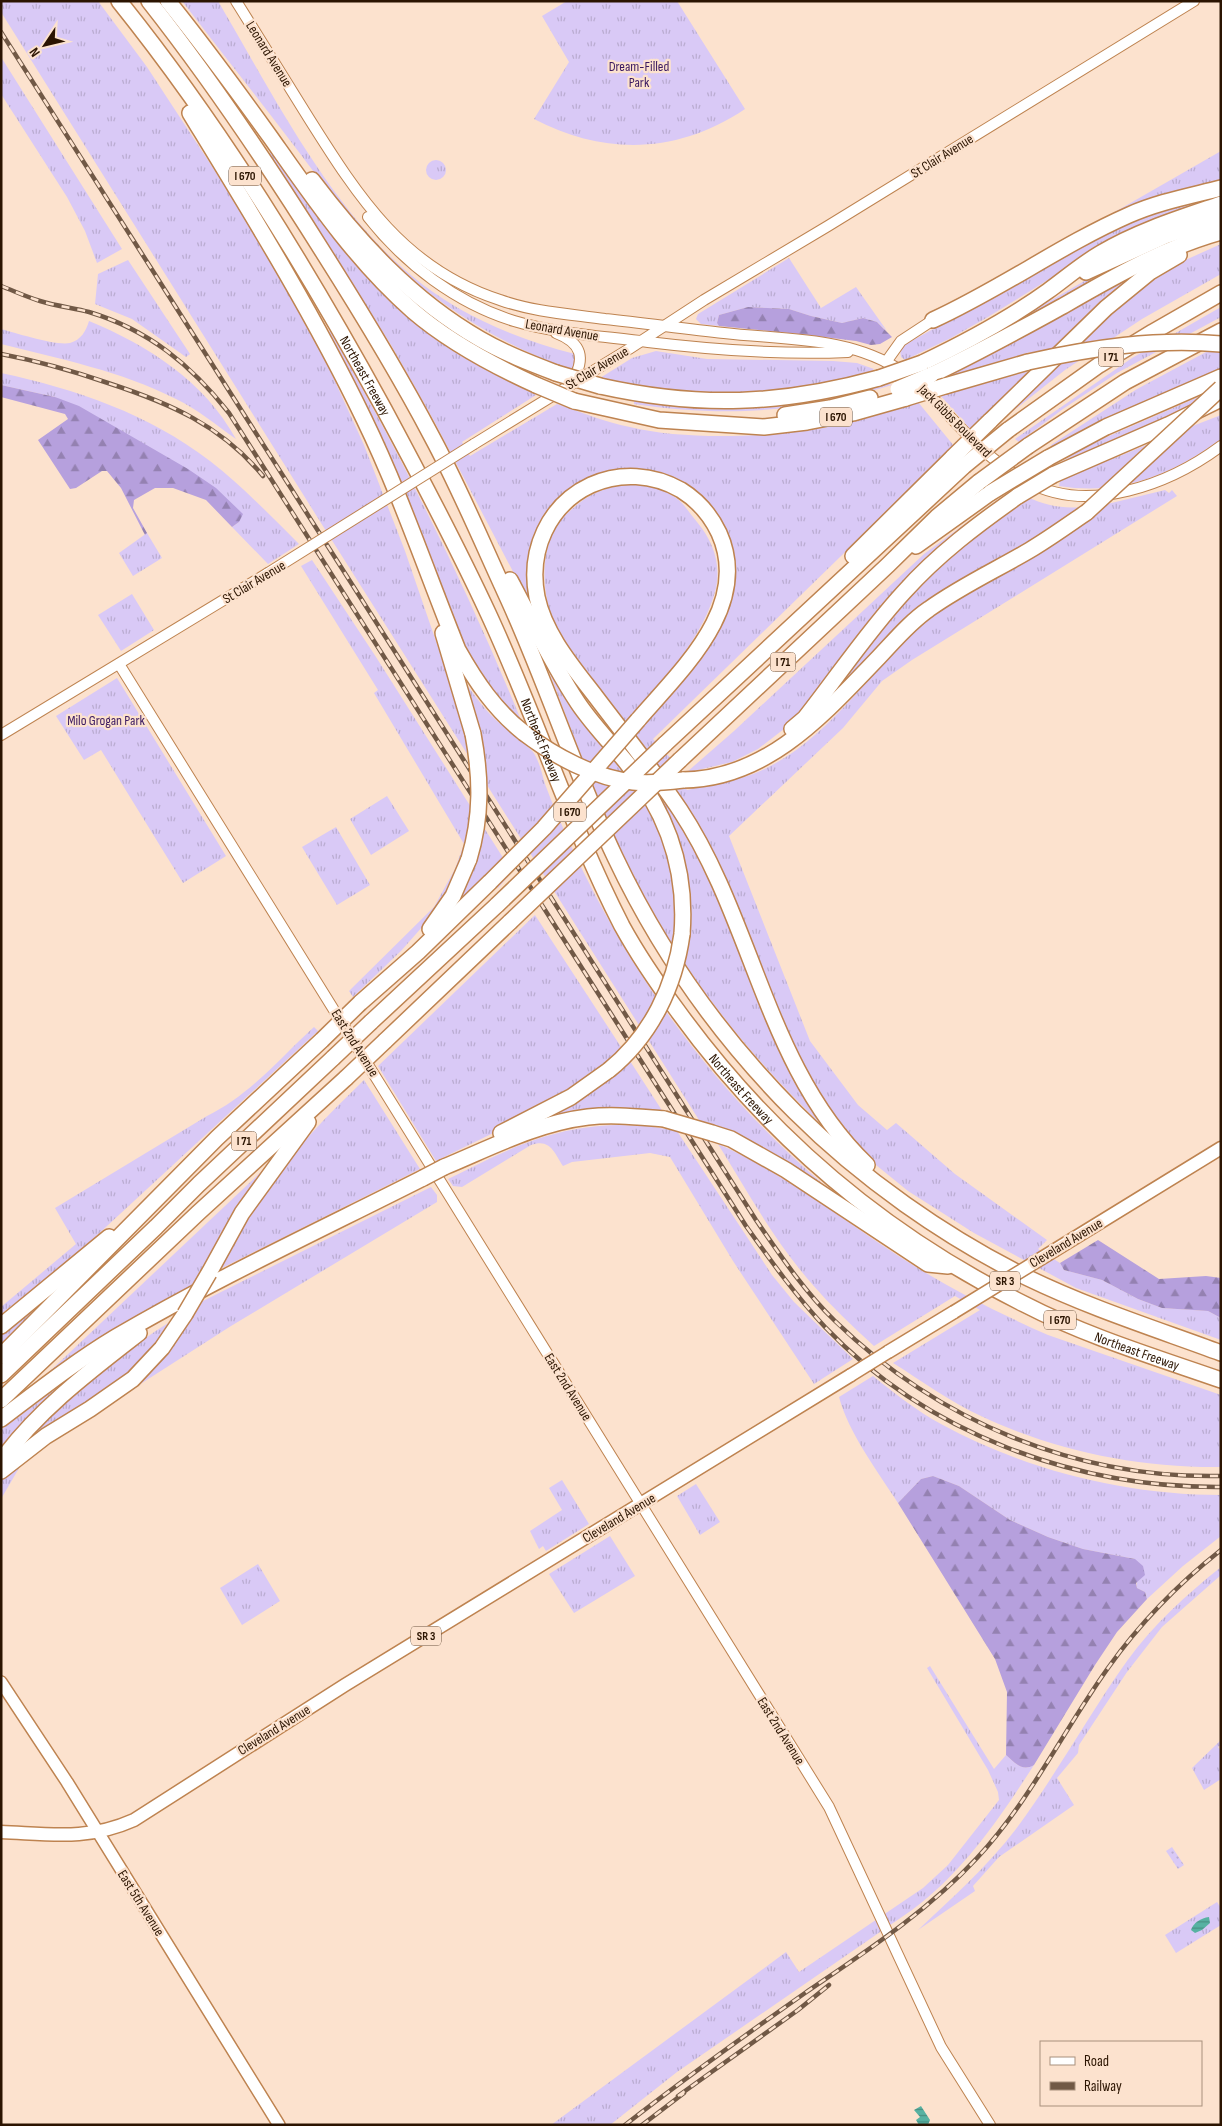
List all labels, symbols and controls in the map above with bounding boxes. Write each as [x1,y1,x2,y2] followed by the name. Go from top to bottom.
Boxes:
[242,18,296,90] street label: Leonard Avenue
[20,20,70,70] north arrow
[26,44,44,60] text: N
[609,58,669,91] park label: Dream-Filled Park
[908,130,976,182] street label: St Clair Avenue
[229,167,261,186] road number: I 670
[524,315,600,345] street label: Leonard Avenue
[336,333,395,419] street label: Northeast Freeway
[562,343,632,393] street label: St Clair Avenue
[1098,348,1124,367] road number: I 71
[914,380,995,461] street label: Jack Gibbs Boulevard
[820,408,852,427] road number: I 670
[219,557,289,607] street label: St Clair Avenue
[770,652,796,672] road number: I 71
[517,696,566,785] street label: Northeast Freeway
[67,712,145,729] park label: Milo Grogan Park
[554,802,586,822] road number: I 670
[328,1006,382,1080] street label: East 2nd Avenue
[705,1050,778,1128] street label: Northeast Freeway
[232,1132,256,1150] road number: I 71
[1026,1215,1106,1271] street label: Cleveland Avenue
[990,1272,1020,1290] road number: SR 3
[1044,1310,1076,1330] road number: I 670
[1092,1328,1182,1374] street label: Northeast Freeway
[541,1350,595,1424] street label: East 2nd Avenue
[579,1490,659,1546] street label: Cleveland Avenue
[411,1626,441,1645] road number: SR 3
[754,1694,808,1768] street label: East 2nd Avenue
[235,1701,313,1759] street label: Cleveland Avenue
[114,1867,168,1939] street label: East 5th Avenue
[1040,2041,1202,2106] legend
[1084,2052,1109,2071] text: Road
[1084,2077,1122,2096] text: Railway

